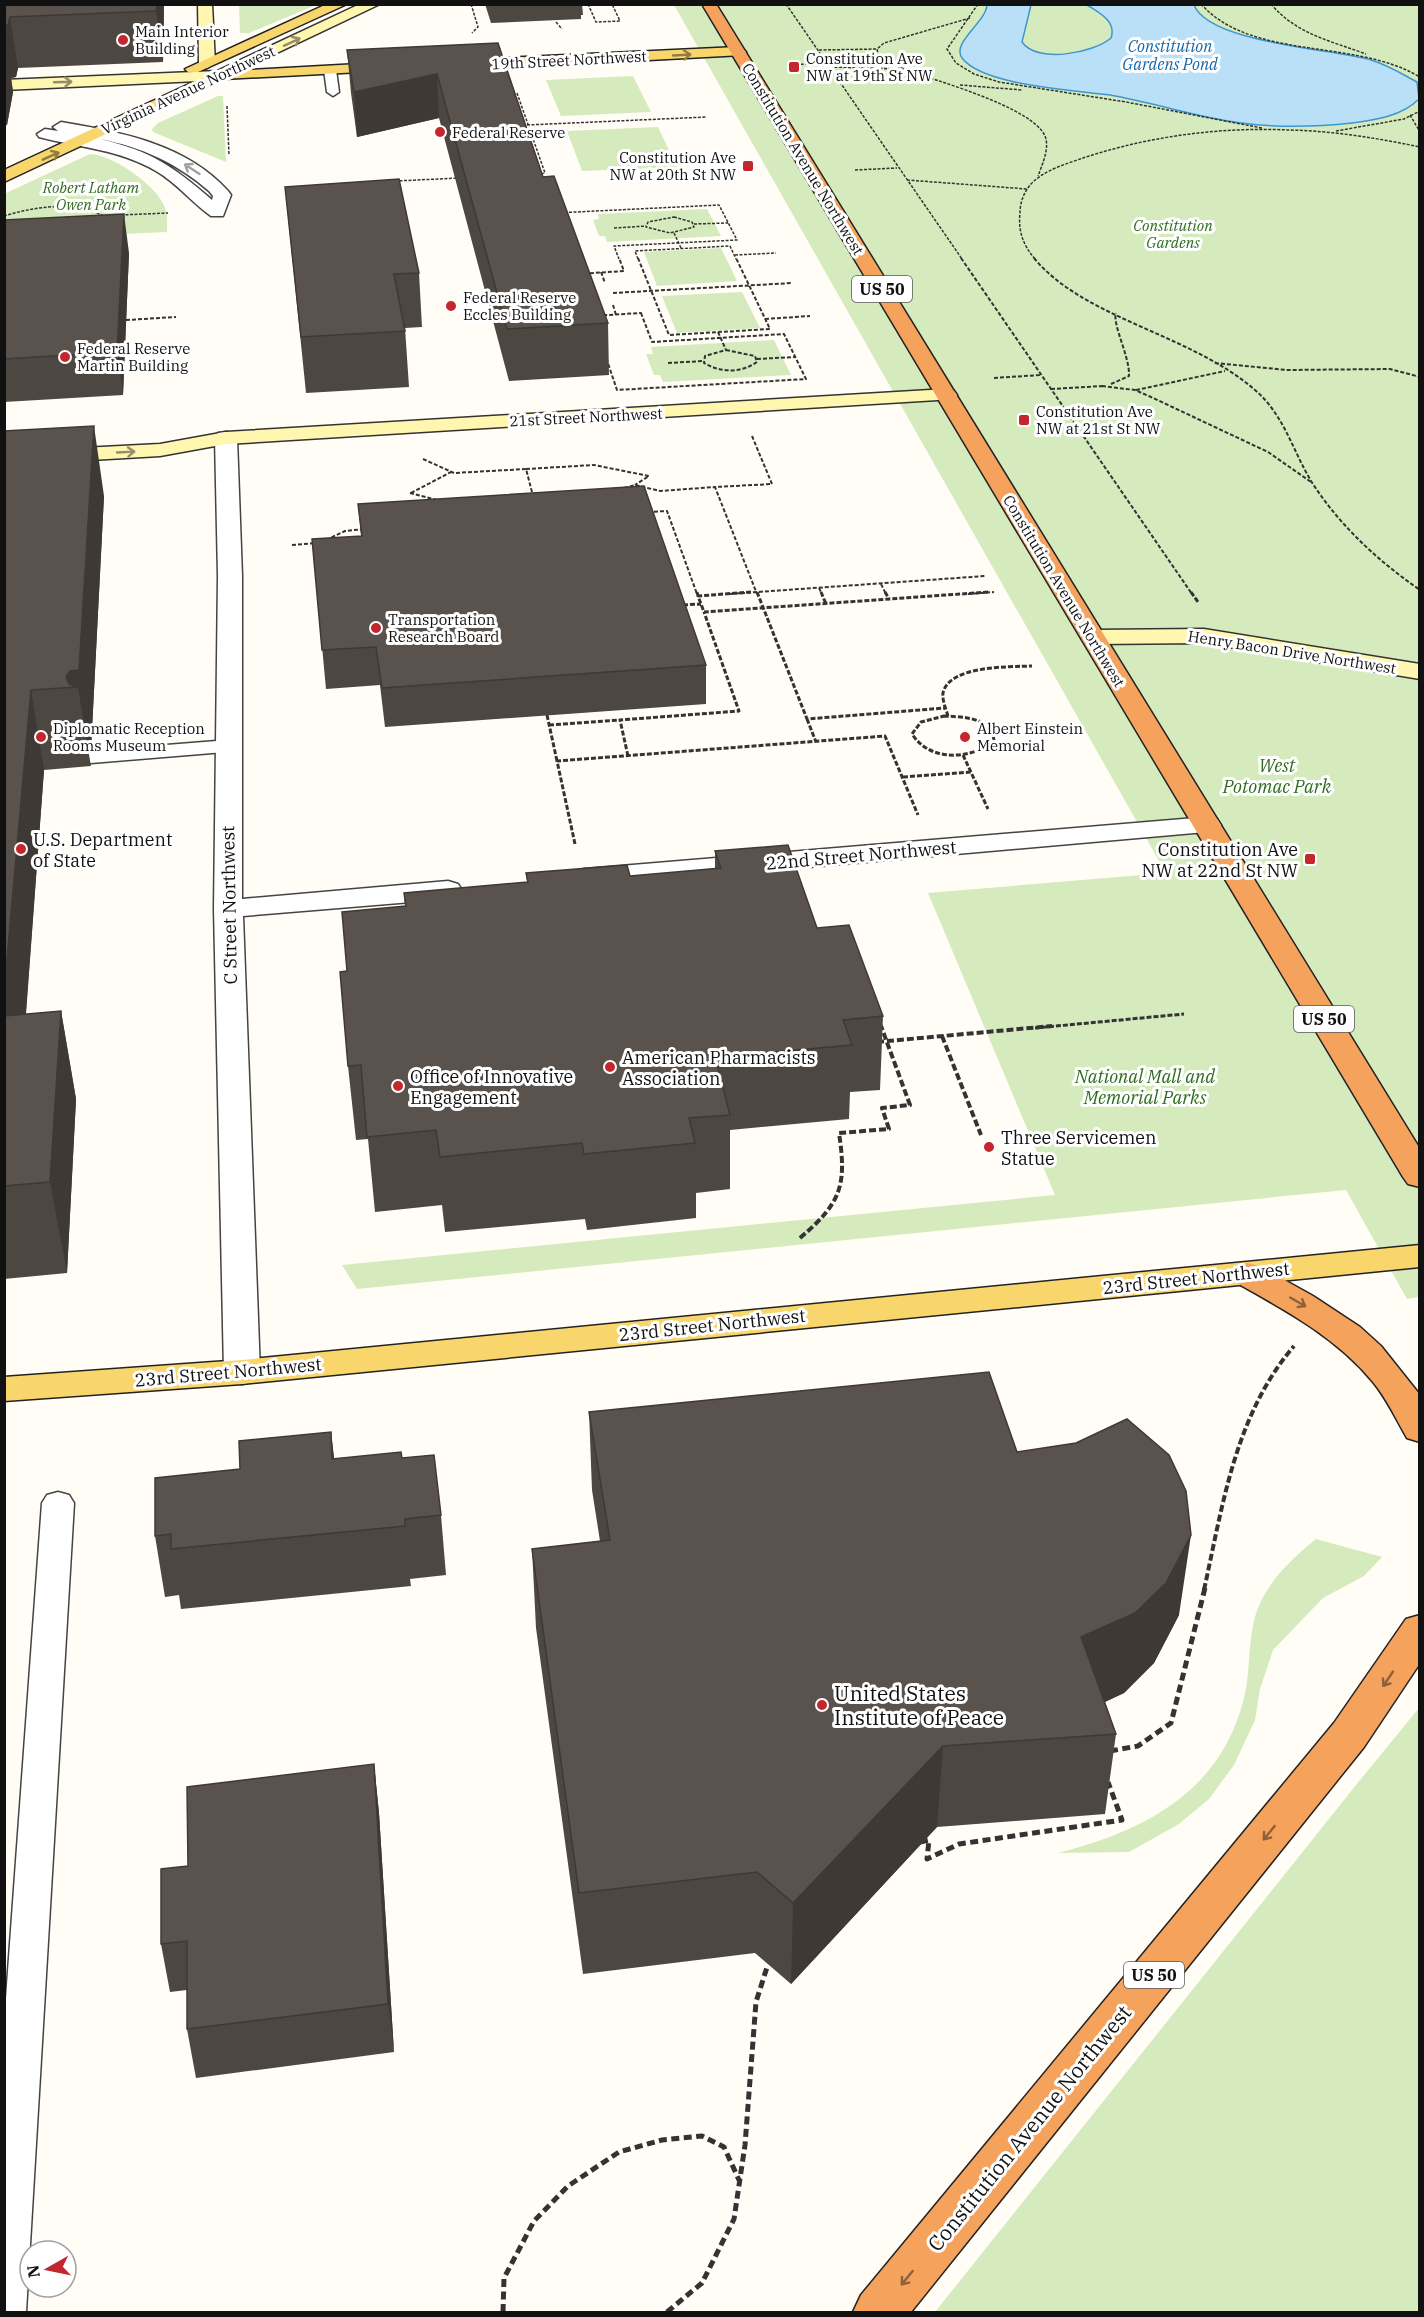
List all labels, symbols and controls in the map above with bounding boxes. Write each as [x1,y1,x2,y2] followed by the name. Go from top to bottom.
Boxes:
[135,22,229,58] place label: Main Interior Building
[116,33,130,47] marker: Main Interior Building
[283,35,301,46] one-way arrow
[1122,36,1218,74] water label: Constitution Gardens Pond
[98,41,278,139] street label: Virginia Avenue Northwest
[491,46,647,74] street label: 19th Street Northwest
[671,49,691,60] one-way arrow
[806,49,933,85] place label: Constitution Ave NW at 19th St NW
[738,60,868,258] street label: Constitution Avenue Northwest
[787,60,801,74] marker: Constitution Ave NW at 19th St NW
[52,77,72,88] one-way arrow
[452,123,565,142] place label: Federal Reserve
[433,125,447,139] marker: Federal Reserve
[610,148,736,184] place label: Constitution Ave NW at 20th St NW
[42,149,60,161] one-way arrow
[741,159,755,173] marker: Constitution Ave NW at 20th St NW
[183,162,200,175] one-way arrow
[42,178,140,214] park label: Robert Latham Owen Park
[1133,216,1213,252] park label: Constitution Gardens
[852,276,912,302] road number: US 50
[463,288,576,324] place label: Federal Reserve Eccles Building
[444,299,458,313] marker: Federal Reserve Eccles Building
[77,339,190,375] place label: Federal Reserve Martin Building
[58,350,72,364] marker: Federal Reserve Martin Building
[1036,402,1161,438] place label: Constitution Ave NW at 21st St NW
[509,404,663,430] street label: 21st Street Northwest
[1017,413,1031,427] marker: Constitution Ave NW at 21st St NW
[115,446,135,457] one-way arrow
[999,492,1129,690] street label: Constitution Avenue Northwest
[388,610,499,646] place label: Transportation Research Board
[369,621,383,635] marker: Transportation Research Board
[1187,626,1397,678] street label: Henry Bacon Drive Northwest
[53,719,205,755] place label: Diplomatic Reception Rooms Museum
[977,719,1084,755] place label: Albert Einstein Memorial
[34,730,48,744] marker: Diplomatic Reception Rooms Museum
[958,730,972,744] marker: Albert Einstein Memorial
[1222,754,1332,798] park label: West Potomac Park
[216,825,242,985] street label: C Street Northwest
[33,828,172,872] place label: U.S. Department of State
[765,835,957,875] street label: 22nd Street Northwest
[1141,838,1299,882] place label: Constitution Ave NW at 22nd St NW
[14,842,28,856] marker: U.S. Department of State
[1303,852,1317,866] marker: Constitution Ave NW at 22nd St NW
[1294,1006,1354,1032] road number: US 50
[622,1046,816,1090] place label: American Pharmacists Association
[603,1060,617,1074] marker: American Pharmacists Association
[410,1065,573,1109] place label: Office of Innovative Engagement
[1074,1065,1215,1109] park label: National Mall and Memorial Parks
[391,1079,405,1093] marker: Office of Innovative Engagement
[1001,1126,1157,1170] place label: Three Servicemen Statue
[982,1140,996,1154] marker: Three Servicemen Statue
[1102,1257,1290,1299] street label: 23rd Street Northwest
[1289,1297,1306,1309] one-way arrow
[618,1304,806,1346] street label: 23rd Street Northwest
[134,1352,322,1392] street label: 23rd Street Northwest
[1382,1671,1394,1687] one-way arrow
[834,1679,1004,1731] place label: United States Institute of Peace
[815,1698,829,1712] marker: United States Institute of Peace
[1262,1825,1275,1841] one-way arrow
[1124,1962,1184,1988] road number: US 50
[921,1999,1137,2257] street label: Constitution Avenue Northwest
[18,2239,78,2299] north arrow
[22,2264,44,2279] text: N
[900,2270,914,2285] one-way arrow

